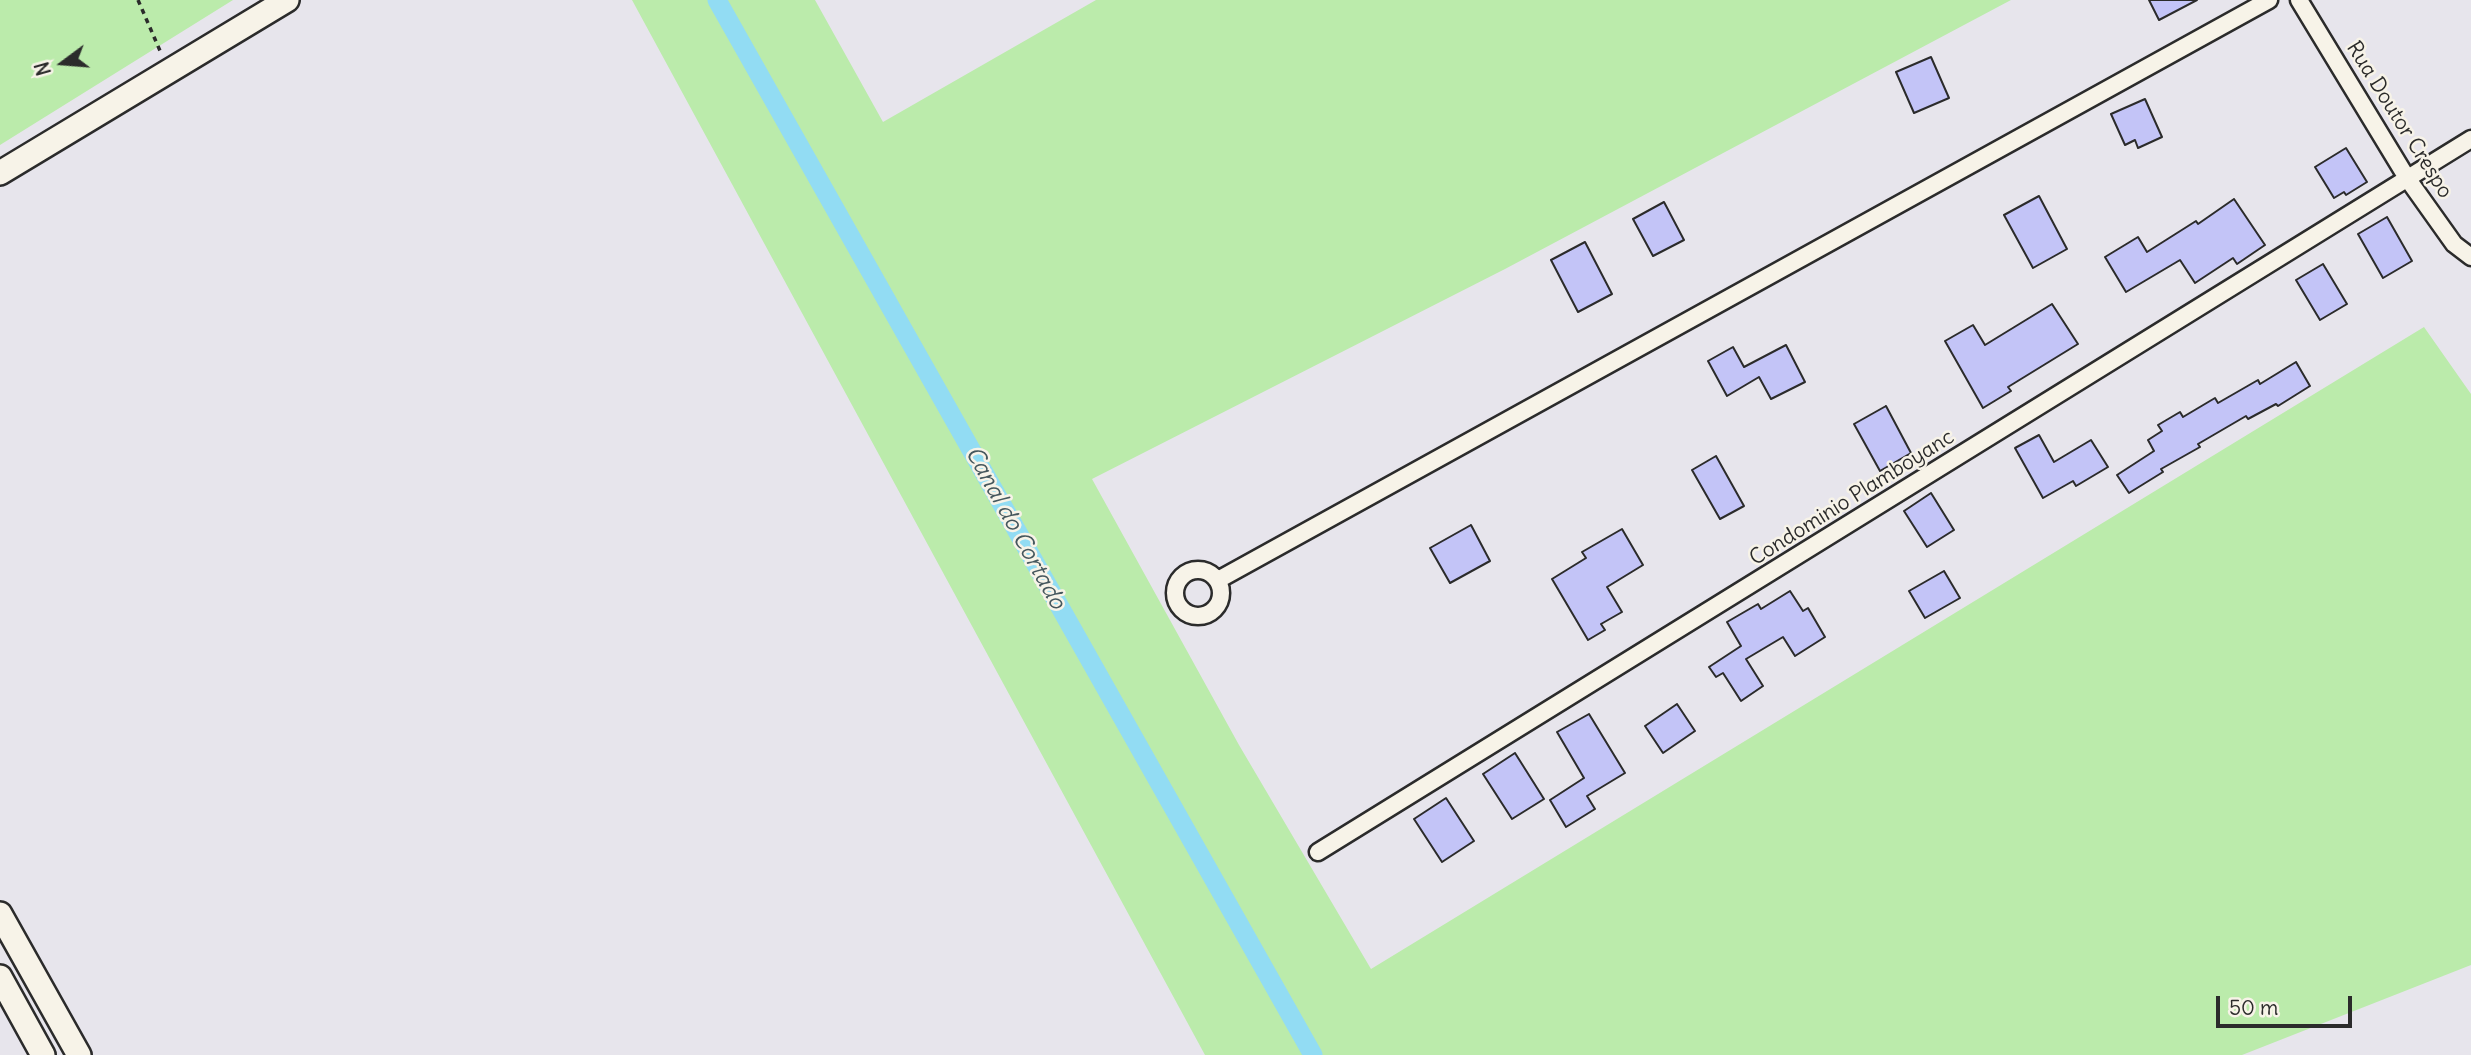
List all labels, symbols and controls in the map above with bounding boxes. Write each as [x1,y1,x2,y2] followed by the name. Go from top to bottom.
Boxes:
[28,28,98,98] north arrow
[2341,37,2457,203] street label: Rua Doutor Crespo
[29,59,56,78] text: N
[1745,425,1959,571] street label: Condominio Plamboyanc
[959,442,1071,614] water label: Canal do Cortado
[2219,982,2356,1026] scale bar
[2229,994,2278,1021] text: 50 m

